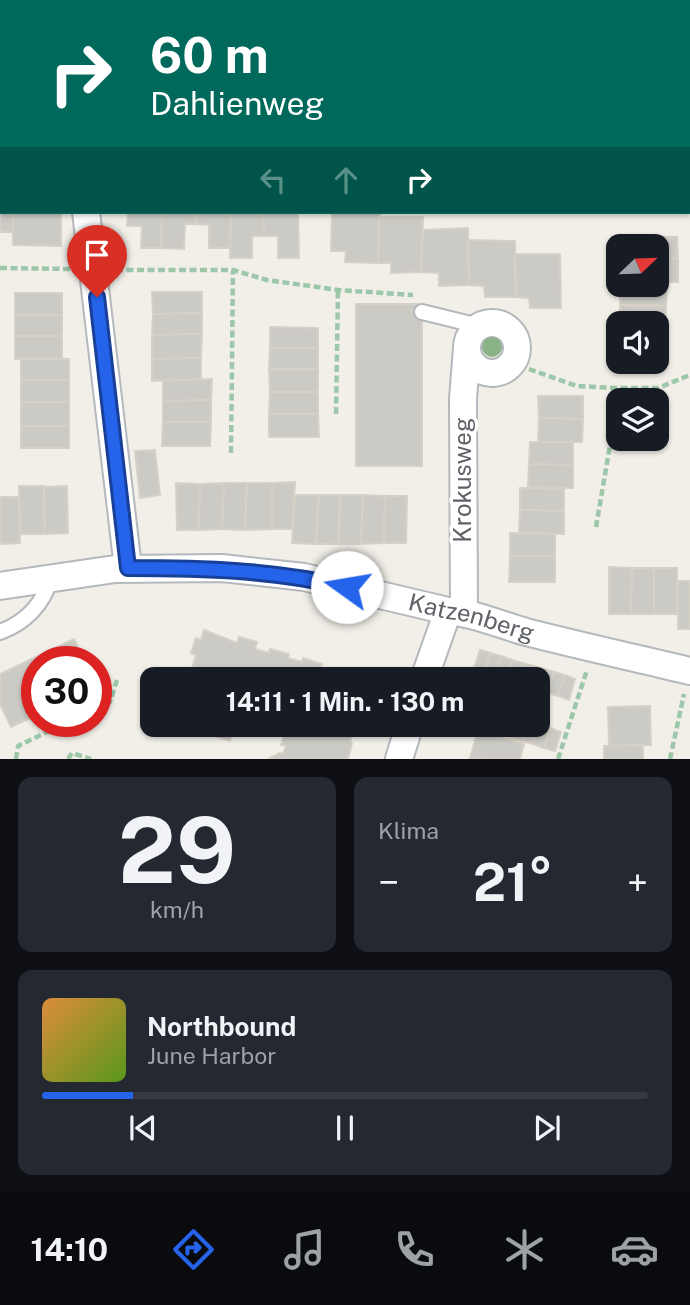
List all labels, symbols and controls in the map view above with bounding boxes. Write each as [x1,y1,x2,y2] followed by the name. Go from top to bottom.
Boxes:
[150,26,269,84] text: 60 m
[35,28,126,119] icon: right
[150,85,324,122] text: Dahlienweg
[254,161,292,199] icon: left
[327,161,365,199] icon: ahead
[400,161,438,199] icon: right
[67,225,127,297] pin
[606,234,668,298] north arrow
[606,234,669,451] map controls
[78,236,116,274] icon: arrive
[606,311,669,374] button: sound
[606,388,669,451] button: layers
[448,417,476,543] street label: Krokusweg
[310,550,384,624] position arrow
[406,587,537,647] street label: Katzenberg
[21,646,112,737] speed limit sign: 30
[226,686,464,717] text: 14:11 · 1 Min. · 130 m
[118,797,236,903] text: 29
[378,817,439,844] text: Klima
[473,852,553,913] text: 21°
[378,860,399,905] text: −
[627,860,648,905] text: +
[150,896,204,923] text: km/h
[147,1011,296,1042] text: Northbound
[147,1042,276,1069] text: June Harbor
[124,1109,162,1147] icon: previous
[326,1109,364,1147] icon: pause
[528,1109,566,1147] icon: next
[169,1225,218,1274] icon: directions
[280,1225,329,1274] icon: music
[390,1225,439,1274] icon: phone
[500,1225,549,1274] icon: climate
[610,1225,659,1274] icon: car
[31,1231,108,1268] text: 14:10

